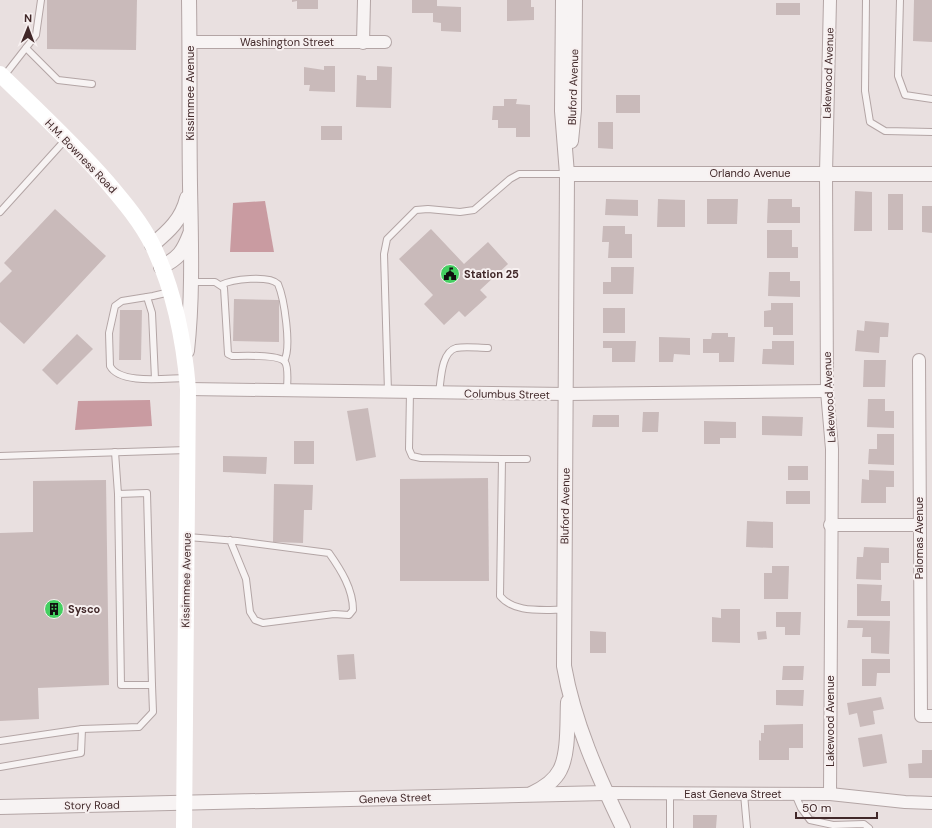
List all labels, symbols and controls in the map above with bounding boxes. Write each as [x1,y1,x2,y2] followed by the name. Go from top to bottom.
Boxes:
[8,8,48,48] north arrow
[24,11,32,25] text: N
[819,27,837,119] street label: Lakewood Avenue
[240,35,334,49] street label: Washington Street
[183,45,197,141] street label: Kissimmee Avenue
[565,49,581,125] street label: Bluford Avenue
[42,116,120,196] street label: H.M. Bowness Road
[709,166,791,180] street label: Orlando Avenue
[439,263,461,285] public building icon: Station 25
[464,267,519,281] place label: Station 25
[820,351,838,443] street label: Lakewood Avenue
[464,386,550,402] street label: Columbus Street
[557,468,573,544] street label: Bluford Avenue
[912,497,926,579] street label: Palomas Avenue
[178,532,194,628] street label: Kissimmee Avenue
[43,598,65,620] building icon: Sysco
[68,602,101,616] place label: Sysco
[823,675,837,767] street label: Lakewood Avenue
[684,787,782,801] street label: East Geneva Street
[359,790,431,806] street label: Geneva Street
[796,794,877,820] scale bar
[64,798,120,812] street label: Story Road
[802,800,831,816] text: 50 m

